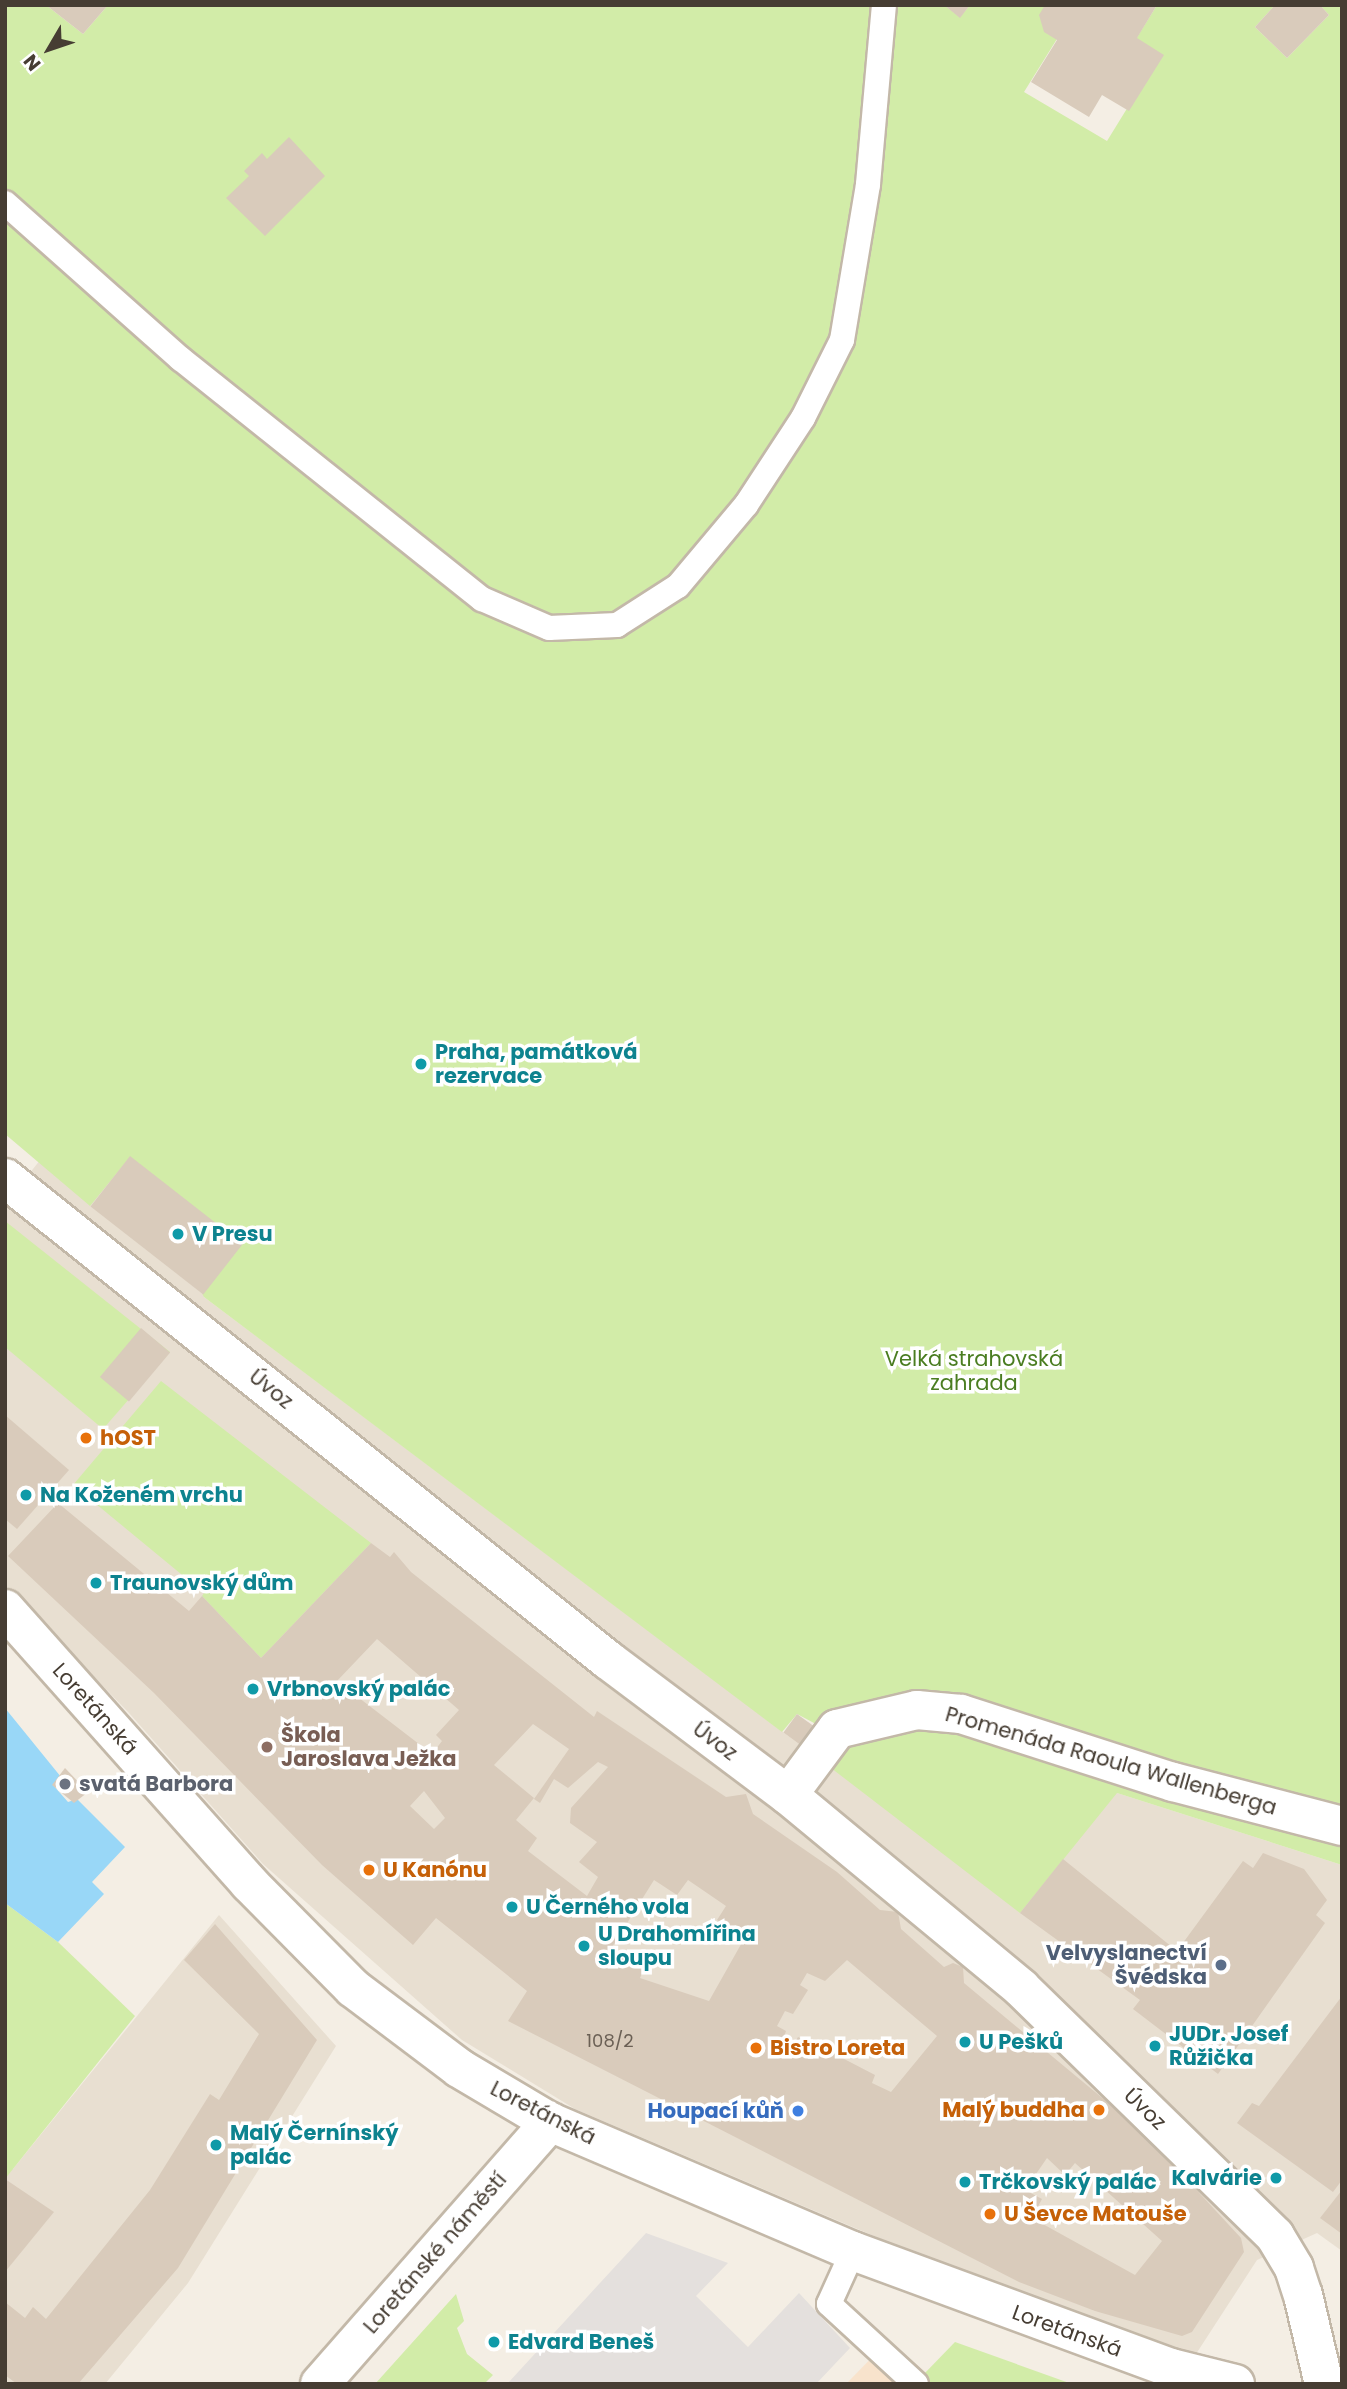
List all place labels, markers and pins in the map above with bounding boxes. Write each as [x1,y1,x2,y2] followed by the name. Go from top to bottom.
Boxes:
[435,1039,638,1089] place label: Praha, památková rezervace
[413,1056,429,1072] marker: Praha, památková rezervace
[192,1221,273,1247] place label: V Presu
[170,1226,186,1242] marker: V Presu
[100,1425,156,1451] place label: hOST
[78,1430,94,1446] marker: hOST
[40,1482,243,1508] place label: Na Koženém vrchu
[18,1487,34,1503] marker: Na Koženém vrchu
[110,1570,294,1596] place label: Traunovský dům
[88,1575,104,1591] marker: Traunovský dům
[267,1676,450,1702] place label: Vrbnovský palác
[245,1681,261,1697] marker: Vrbnovský palác
[281,1722,457,1772] place label: Škola Jaroslava Ježka
[259,1739,275,1755] marker: Škola Jaroslava Ježka
[79,1771,233,1797] place label: svatá Barbora
[57,1776,73,1792] marker: svatá Barbora
[383,1857,487,1883] place label: U Kanónu
[361,1862,377,1878] marker: U Kanónu
[526,1894,689,1920] place label: U Černého vola
[504,1899,520,1915] marker: U Černého vola
[598,1921,756,1971] place label: U Drahomířina sloupu
[576,1938,592,1954] marker: U Drahomířina sloupu
[1046,1940,1207,1990] place label: Velvyslanectví Švédska
[1213,1957,1229,1973] marker: Velvyslanectví Švédska
[1169,2021,1288,2071] place label: JUDr. Josef Růžička
[979,2029,1063,2055] place label: U Pešků
[957,2034,973,2050] marker: U Pešků
[770,2035,905,2061] place label: Bistro Loreta
[1147,2038,1163,2054] marker: JUDr. Josef Růžička
[748,2040,764,2056] marker: Bistro Loreta
[942,2097,1085,2123] place label: Malý buddha
[647,2098,784,2124] place label: Houpací kůň
[1091,2102,1107,2118] marker: Malý buddha
[790,2103,806,2119] marker: Houpací kůň
[230,2120,398,2170] place label: Malý Černínský palác
[208,2137,224,2153] marker: Malý Černínský palác
[1171,2165,1262,2191] place label: Kalvárie
[979,2169,1157,2195] place label: Trčkovský palác
[1268,2170,1284,2186] marker: Kalvárie
[957,2174,973,2190] marker: Trčkovský palác
[1004,2201,1187,2227] place label: U Ševce Matouše
[982,2206,998,2222] marker: U Ševce Matouše
[508,2329,654,2355] place label: Edvard Beneš
[486,2334,502,2350] marker: Edvard Beneš

